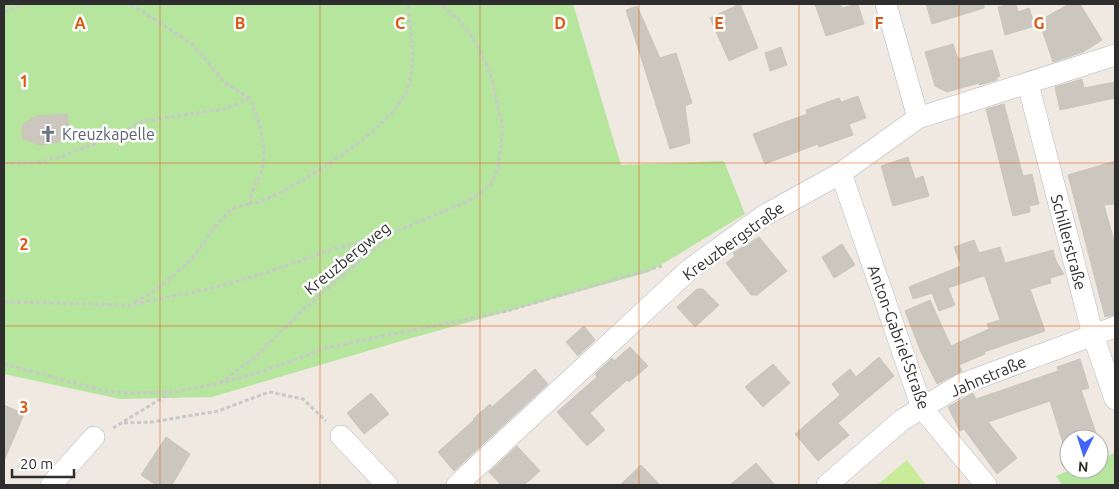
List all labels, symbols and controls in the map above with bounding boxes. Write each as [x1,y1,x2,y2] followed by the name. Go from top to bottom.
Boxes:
[74,14,86,32] text: A
[235,14,245,32] text: B
[395,14,405,32] text: C
[554,14,566,32] text: D
[714,14,724,32] text: E
[875,14,884,32] text: F
[1033,14,1045,32] text: G
[19,72,29,90] text: 1
[38,124,58,144] church icon: Kreuzkapelle
[62,125,155,143] place label: Kreuzkapelle
[1048,192,1090,292] street label: Schillerstraße
[679,198,787,284] street label: Kreuzbergstraße
[301,218,393,298] street label: Kreuzbergweg
[19,235,29,253] text: 2
[865,262,933,412] street label: Anton-Gabriel-Straße
[947,352,1029,400] street label: Jahnstraße
[19,398,29,416] text: 3
[1059,429,1109,479] north arrow
[12,446,75,478] scale bar
[20,455,53,472] text: 20 m
[1077,459,1089,475] text: N

